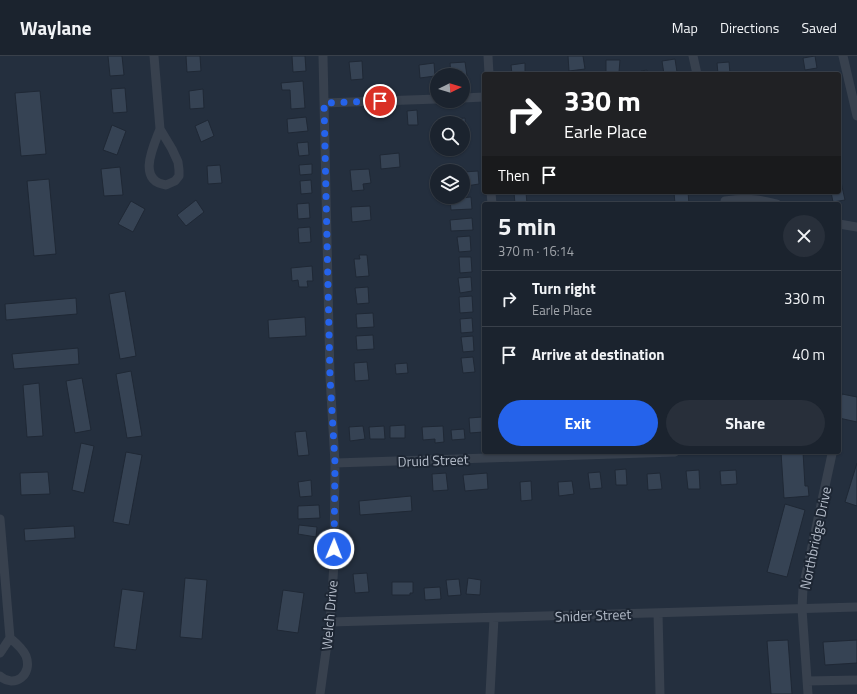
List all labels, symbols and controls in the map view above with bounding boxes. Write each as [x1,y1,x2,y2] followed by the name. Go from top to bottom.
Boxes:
[20,13,92,42] text: Waylane
[672,17,698,38] text: Map
[720,17,779,38] text: Directions
[801,17,837,38] text: Saved
[430,68,470,108] north arrow
[430,68,470,204] map controls
[564,79,641,122] text: 330 m
[363,84,397,118] pin
[498,88,550,140] icon: right
[369,90,391,112] icon: arrive
[430,116,470,156] button: search
[564,118,647,145] text: Earle Place
[430,164,470,204] button: layers
[498,164,530,187] text: Then
[538,164,560,186] icon: arrive
[498,208,556,244] text: 5 min
[783,215,825,257] button: close
[498,241,574,261] text: 370 m · 16:14
[532,277,596,300] text: Turn right
[784,287,825,310] text: 330 m
[498,288,520,310] icon: right
[532,300,592,320] text: Earle Place
[532,343,665,366] text: Arrive at destination
[792,343,825,366] text: 40 m
[498,344,520,366] icon: arrive
[498,400,658,446] button: Exit
[666,400,825,446] button: Share
[397,448,469,472] street label: Druid Street
[794,485,836,591] street label: Northbridge Drive
[313,528,355,570] position arrow
[316,579,342,651] street label: Welch Drive
[554,603,632,627] street label: Snider Street

